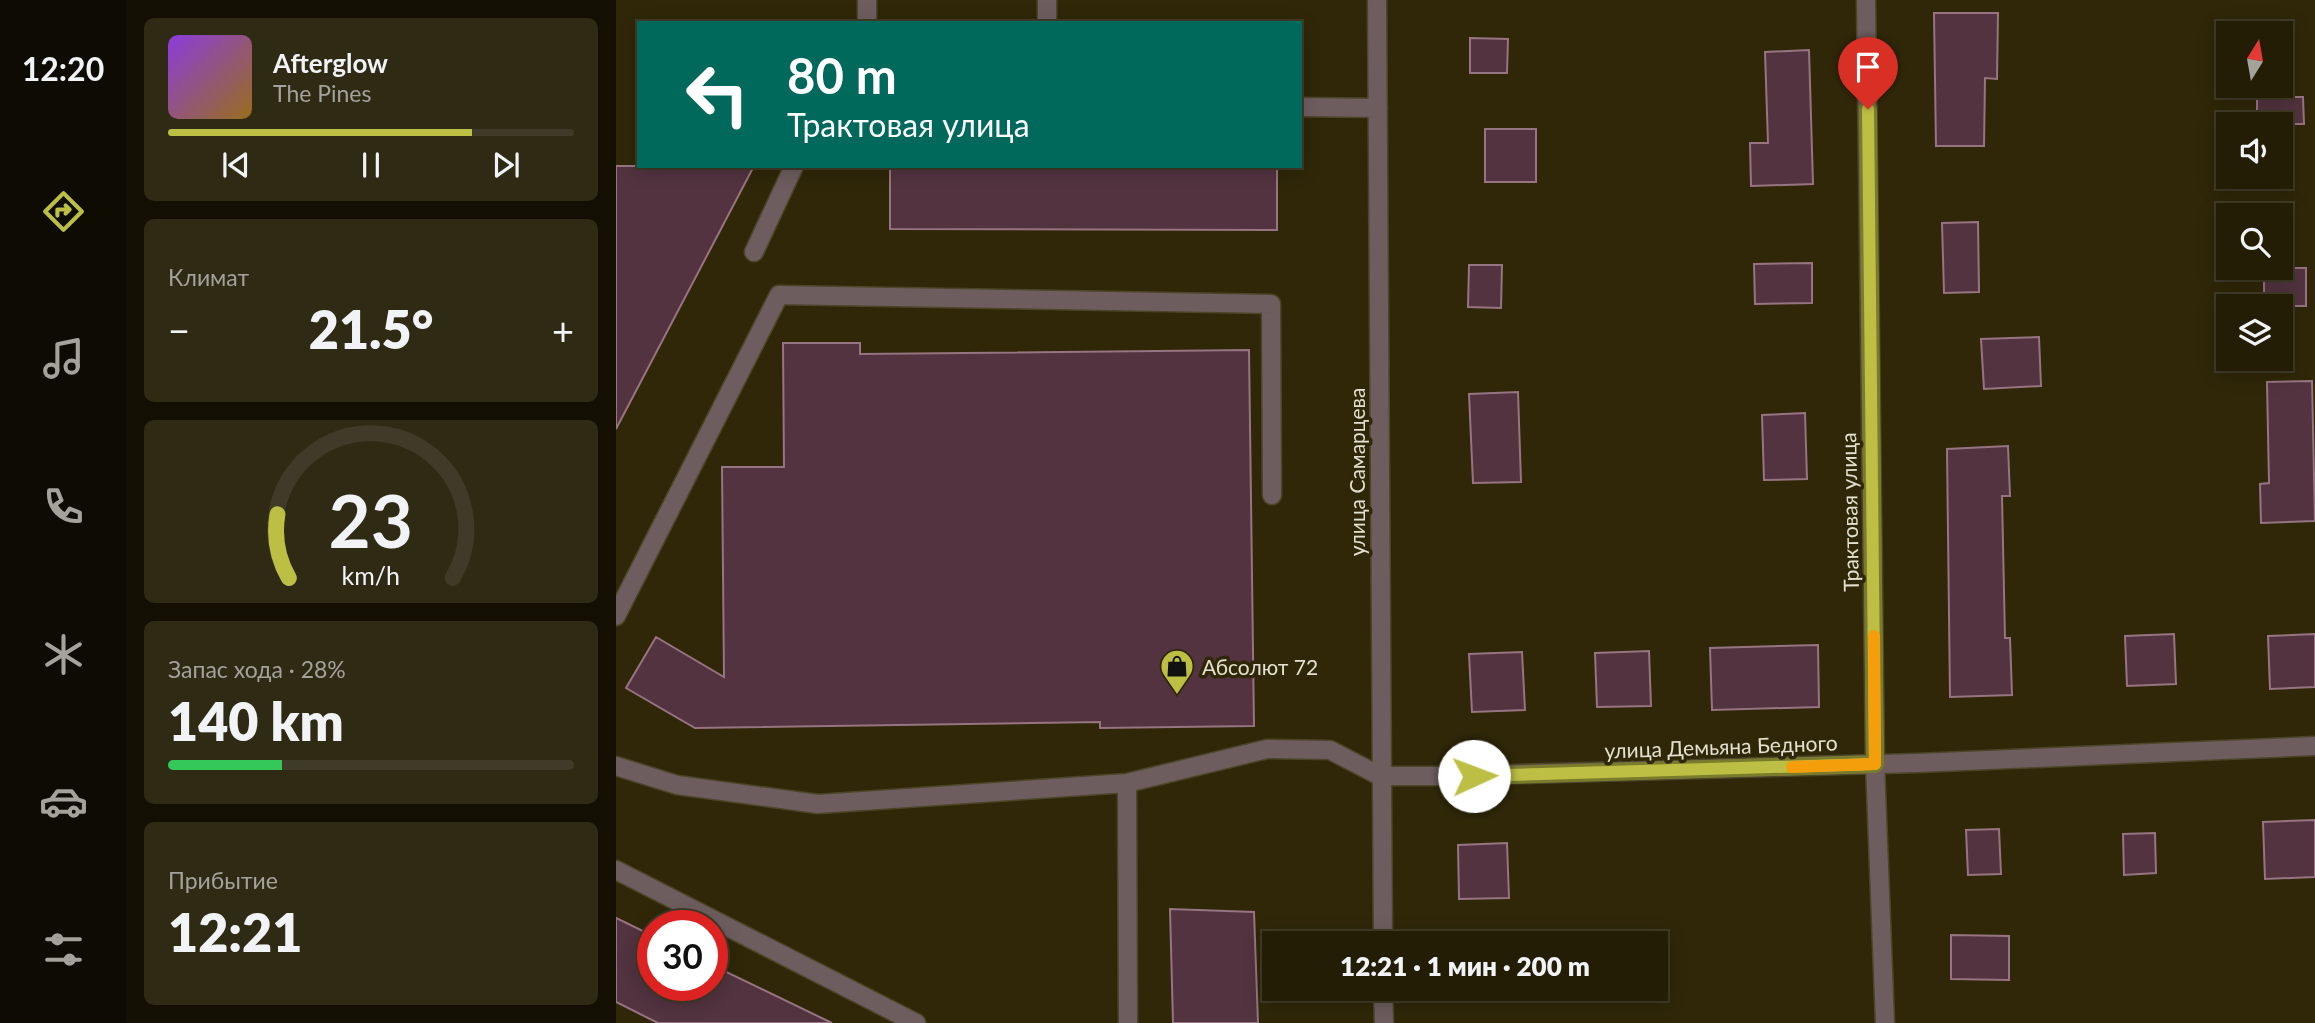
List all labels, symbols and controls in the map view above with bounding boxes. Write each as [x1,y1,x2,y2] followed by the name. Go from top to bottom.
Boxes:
[2216,21,2292,98] north arrow
[2216,21,2293,371] map controls
[1838,37,1898,109] pin
[787,46,897,104] text: 80 m
[273,47,388,79] text: Afterglow
[1849,48,1887,86] icon: arrive
[22,49,104,88] text: 12:20
[672,49,763,140] icon: left
[273,79,371,107] text: The Pines
[787,105,1030,144] text: Трактовая улица
[2216,112,2293,189] button: sound
[217,146,255,184] icon: previous
[352,146,390,184] icon: pause
[487,146,525,184] icon: next
[39,187,88,236] icon: directions
[2216,203,2293,280] button: search
[168,263,249,291] text: Климат
[2216,294,2293,371] button: layers
[309,298,433,360] text: 21.5°
[168,307,190,353] text: −
[552,307,574,353] text: +
[39,334,88,383] icon: music
[1344,388,1369,556] street label: улица Самарцева
[1835,432,1863,592] street label: Трактовая улица
[329,476,413,564] text: 23
[39,482,88,531] icon: phone
[342,559,400,589] text: km/h
[39,630,88,679] icon: climate
[1158,647,1196,696] shop icon: Абсолют 72
[1202,654,1318,679] place label: Абсолют 72
[168,655,346,683] text: Запас хода · 28%
[168,690,344,752] text: 140 km
[1604,729,1838,763] street label: улица Демьяна Бедного
[1437,739,1511,813] position arrow
[39,777,88,826] icon: car
[168,866,278,894] text: Прибытие
[168,901,302,963] text: 12:21
[637,910,728,1001] speed limit sign: 30
[39,925,88,974] icon: filters
[1340,950,1590,982] text: 12:21 · 1 мин · 200 m

